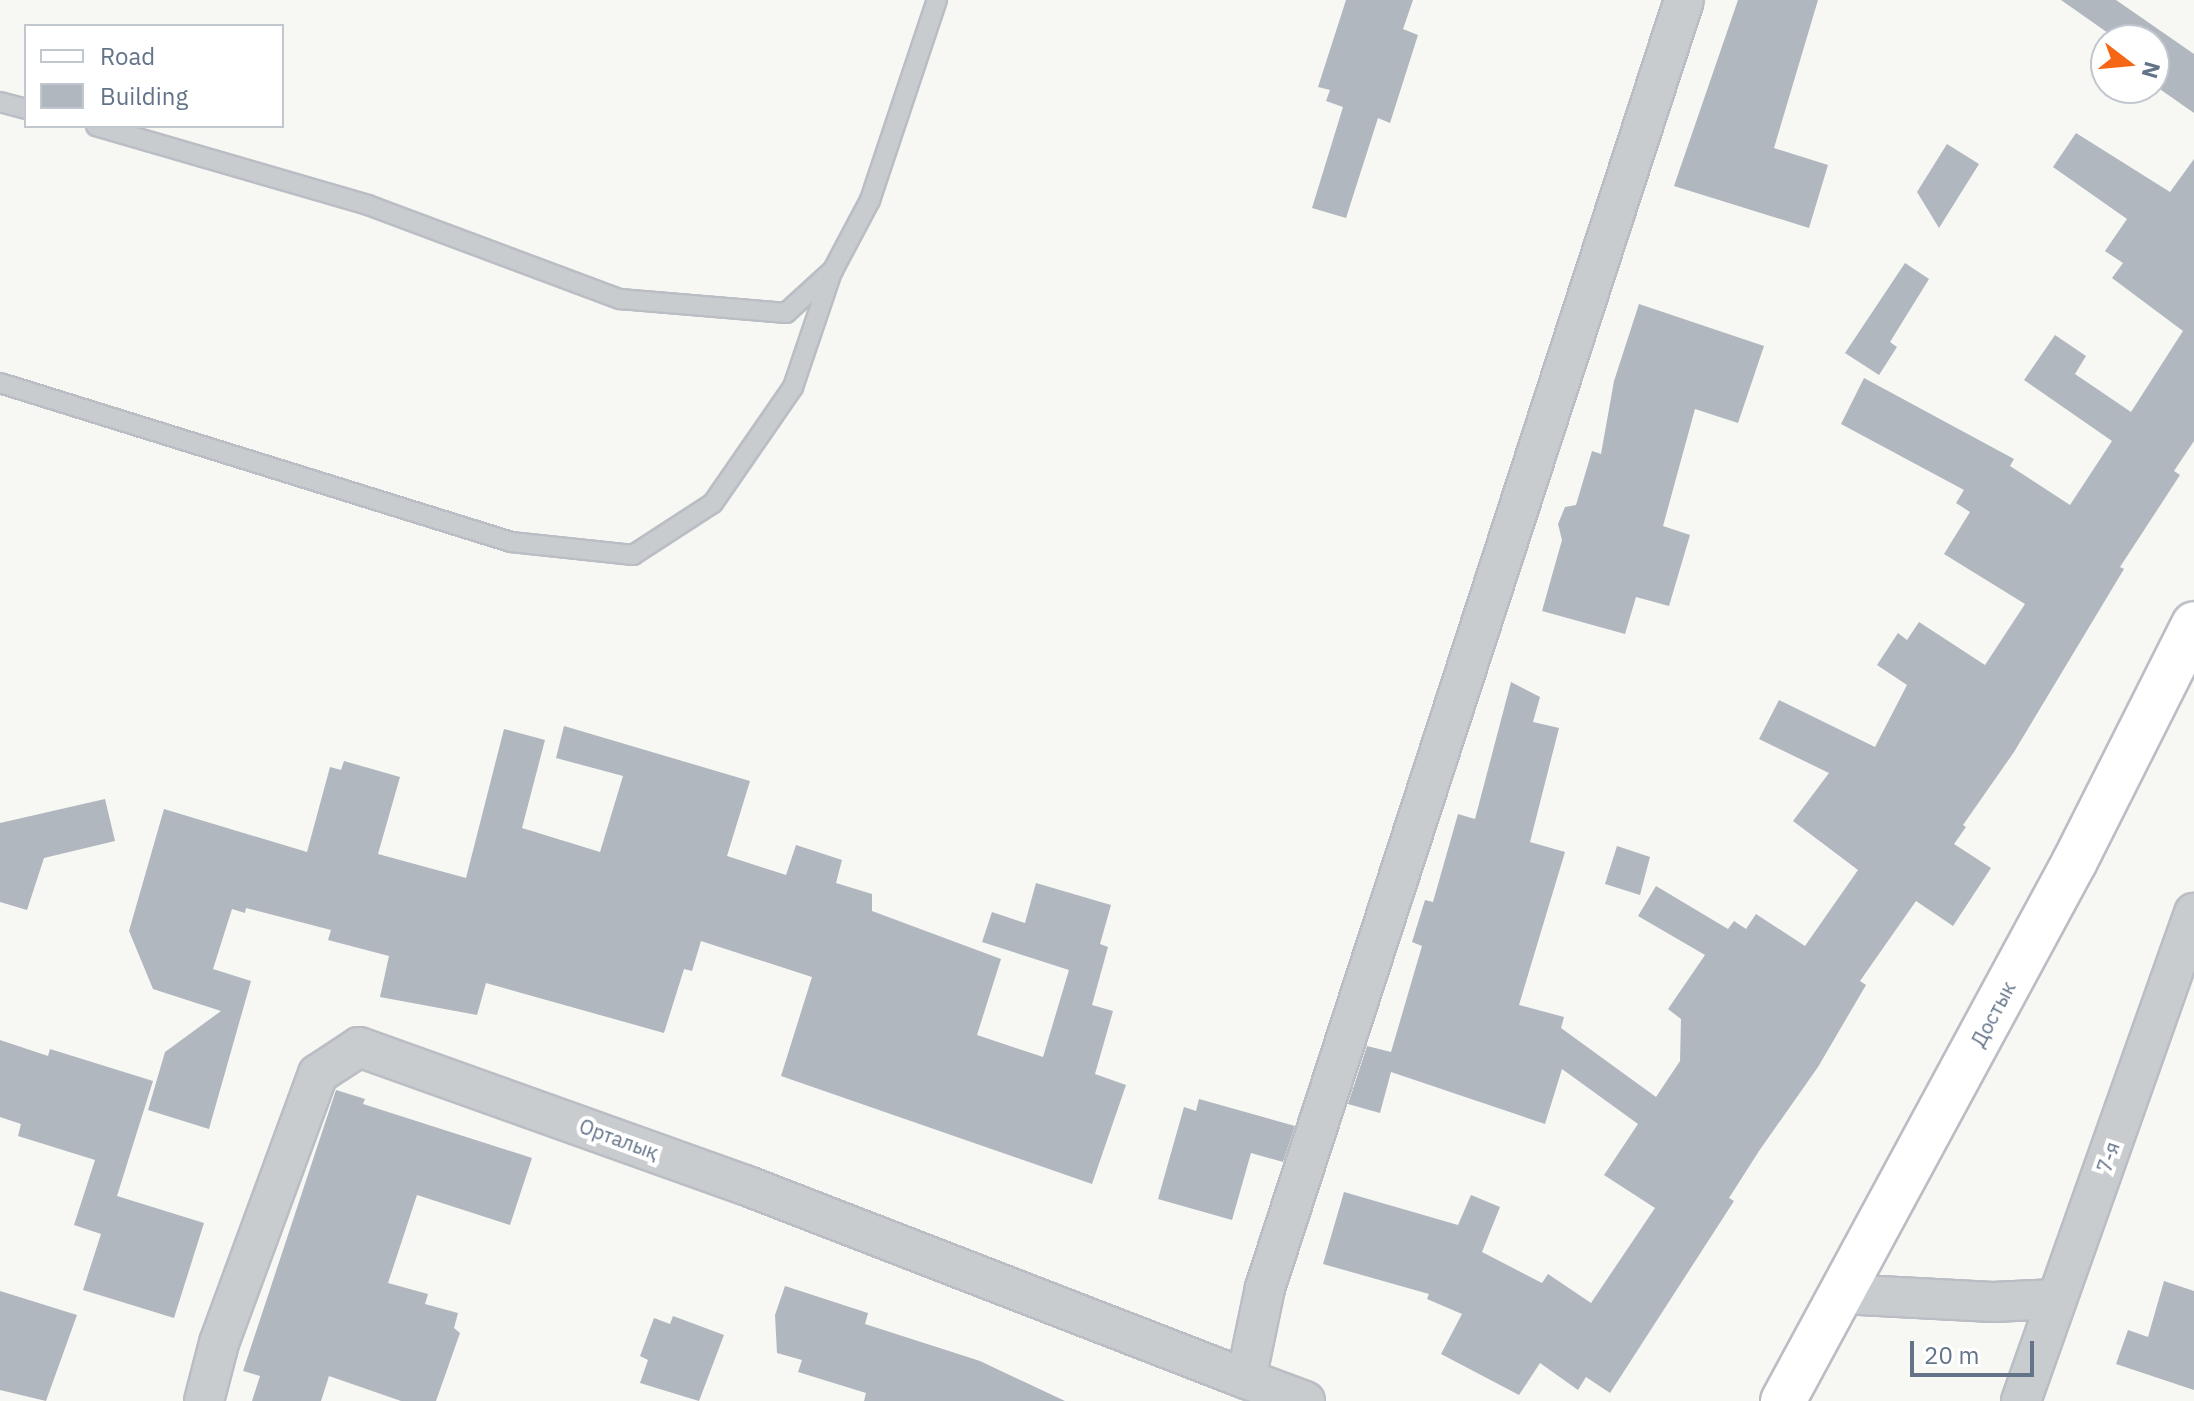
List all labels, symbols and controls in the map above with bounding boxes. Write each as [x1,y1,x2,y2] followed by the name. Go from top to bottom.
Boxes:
[24,24,284,128] legend
[2090,24,2170,104] north arrow
[100,40,155,72] text: Road
[2135,59,2168,82] text: N
[100,80,188,112] text: Building
[1966,977,2020,1051] street label: Достык
[576,1114,662,1164] street label: Орталық
[2092,1139,2124,1175] street label: 7-я
[1914,1325,2038,1375] scale bar
[1924,1339,1979,1371] text: 20 m

